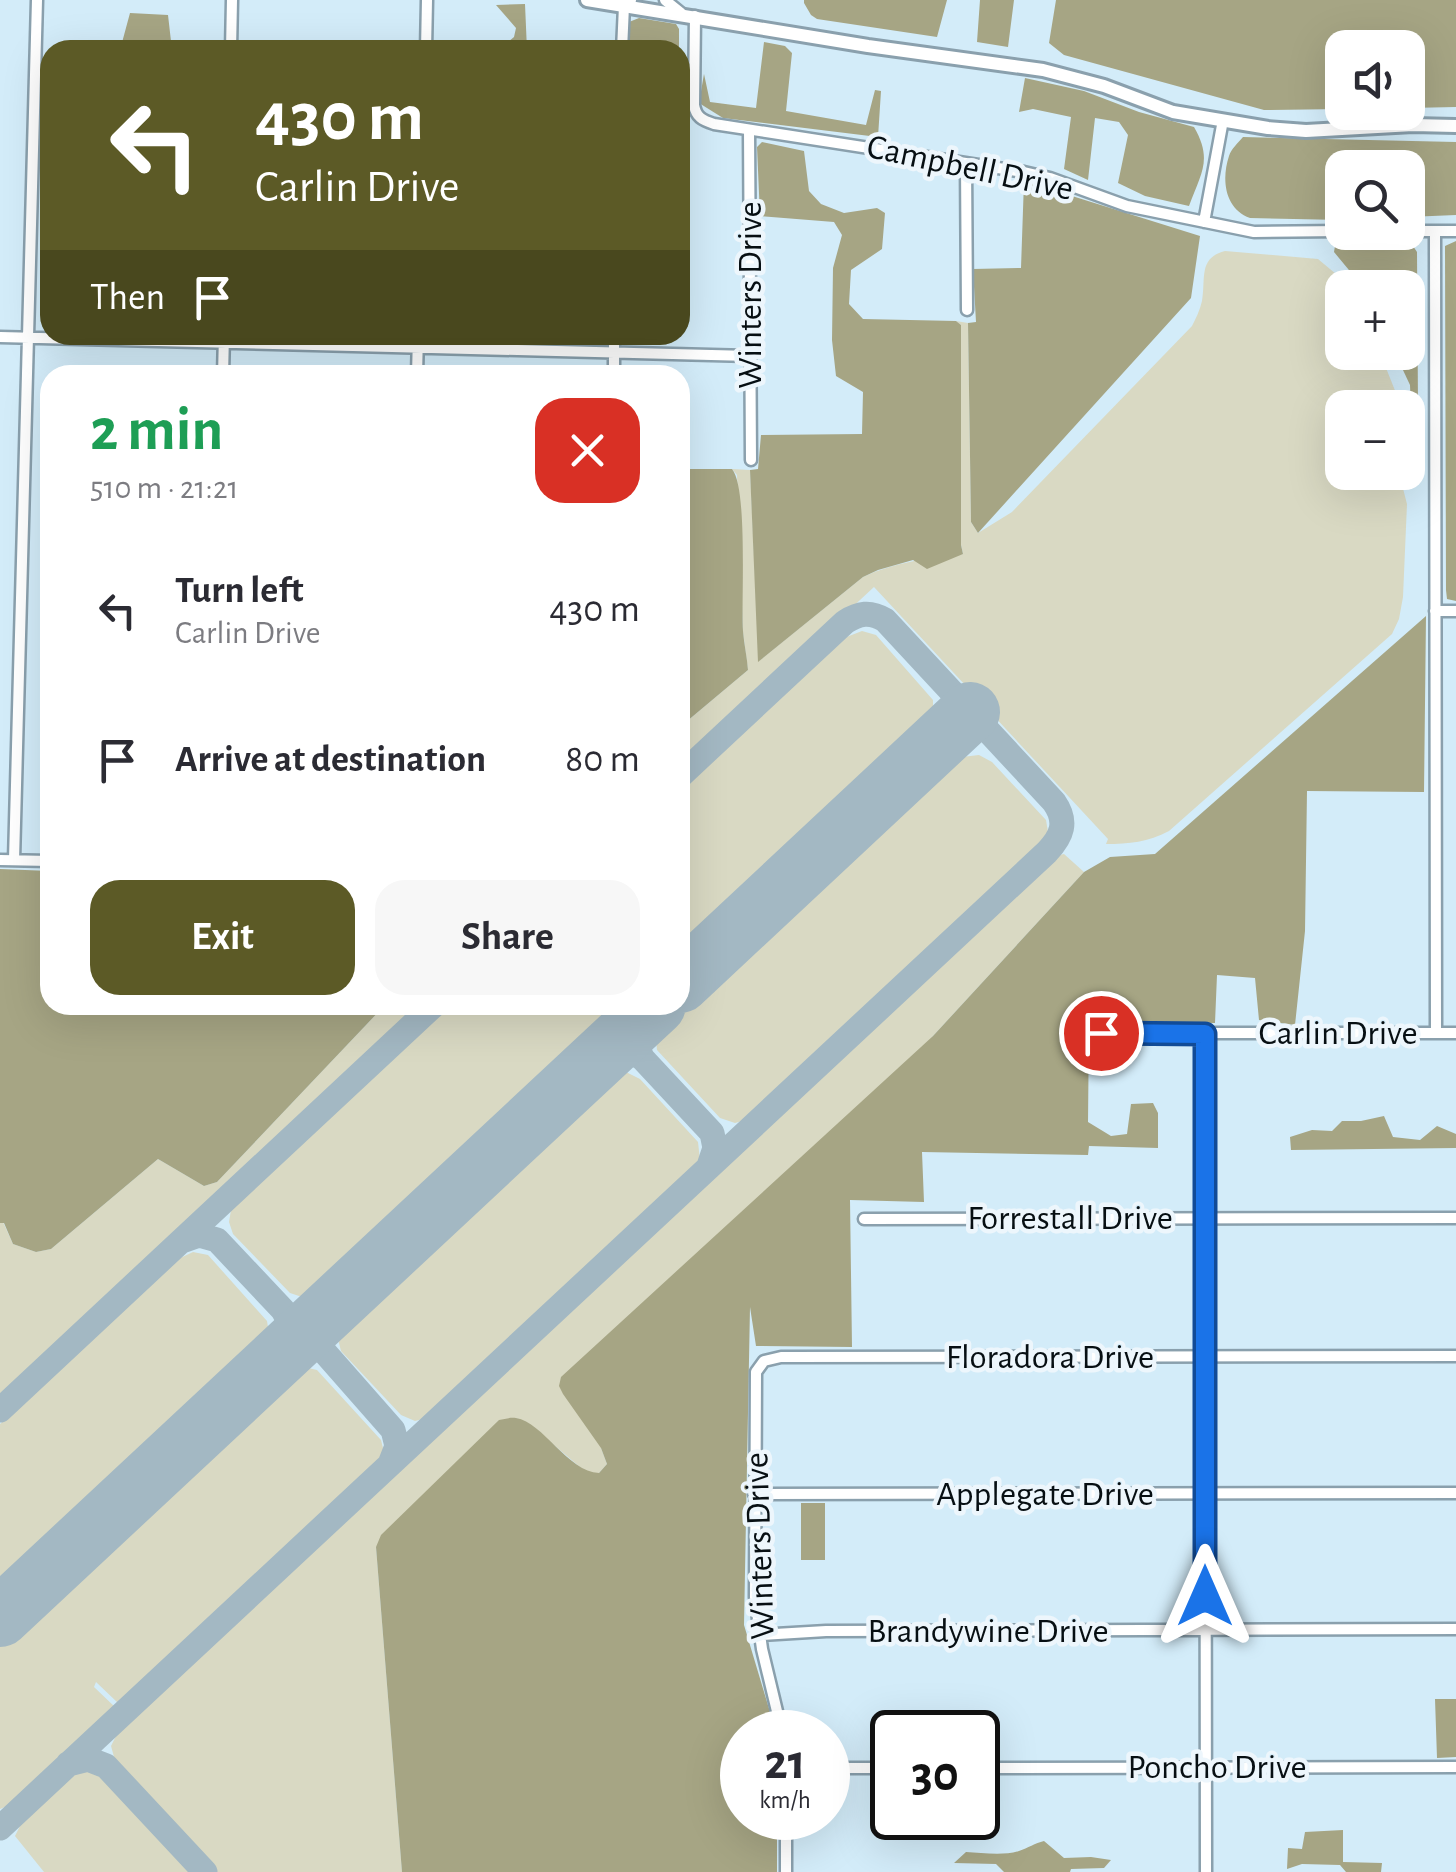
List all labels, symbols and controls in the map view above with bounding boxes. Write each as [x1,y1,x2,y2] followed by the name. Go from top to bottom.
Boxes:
[1325,30,1425,490] map controls
[1325,30,1425,130] button: sound
[90,80,220,210] icon: left
[255,83,424,153] text: 430 m
[864,129,1076,207] street label: Campbell Drive
[1325,150,1425,250] button: search
[255,165,460,210] text: Carlin Drive
[733,201,768,389] street label: Winters Drive
[185,270,240,325] icon: arrive
[1325,270,1425,370] button: +
[90,279,165,317] text: Then
[1325,390,1425,490] button: −
[535,398,640,503] button: close
[90,401,223,461] text: 2 min
[90,472,239,504] text: 510 m · 21:21
[175,572,303,610] text: Turn left
[90,583,145,638] icon: left
[549,591,640,629] text: 430 m
[175,617,320,649] text: Carlin Drive
[90,733,145,788] icon: arrive
[175,741,486,779] text: Arrive at destination
[565,741,640,779] text: 80 m
[90,880,355,995] button: Exit
[375,880,640,995] button: Share
[1059,991,1144,1076] pin
[1074,1006,1129,1061] icon: arrive
[1258,1016,1418,1051] street label: Carlin Drive
[967,1201,1173,1236] street label: Forrestall Drive
[946,1340,1154,1375] street label: Floradora Drive
[739,1452,781,1640] street label: Winters Drive
[936,1477,1154,1512] street label: Applegate Drive
[1153,1544,1257,1648] position arrow
[867,1614,1109,1649] street label: Brandywine Drive
[870,1710,1000,1840] speed limit sign: 30
[764,1738,806,1788] text: 21
[1127,1750,1307,1785] street label: Poncho Drive
[759,1788,811,1813] text: km/h

